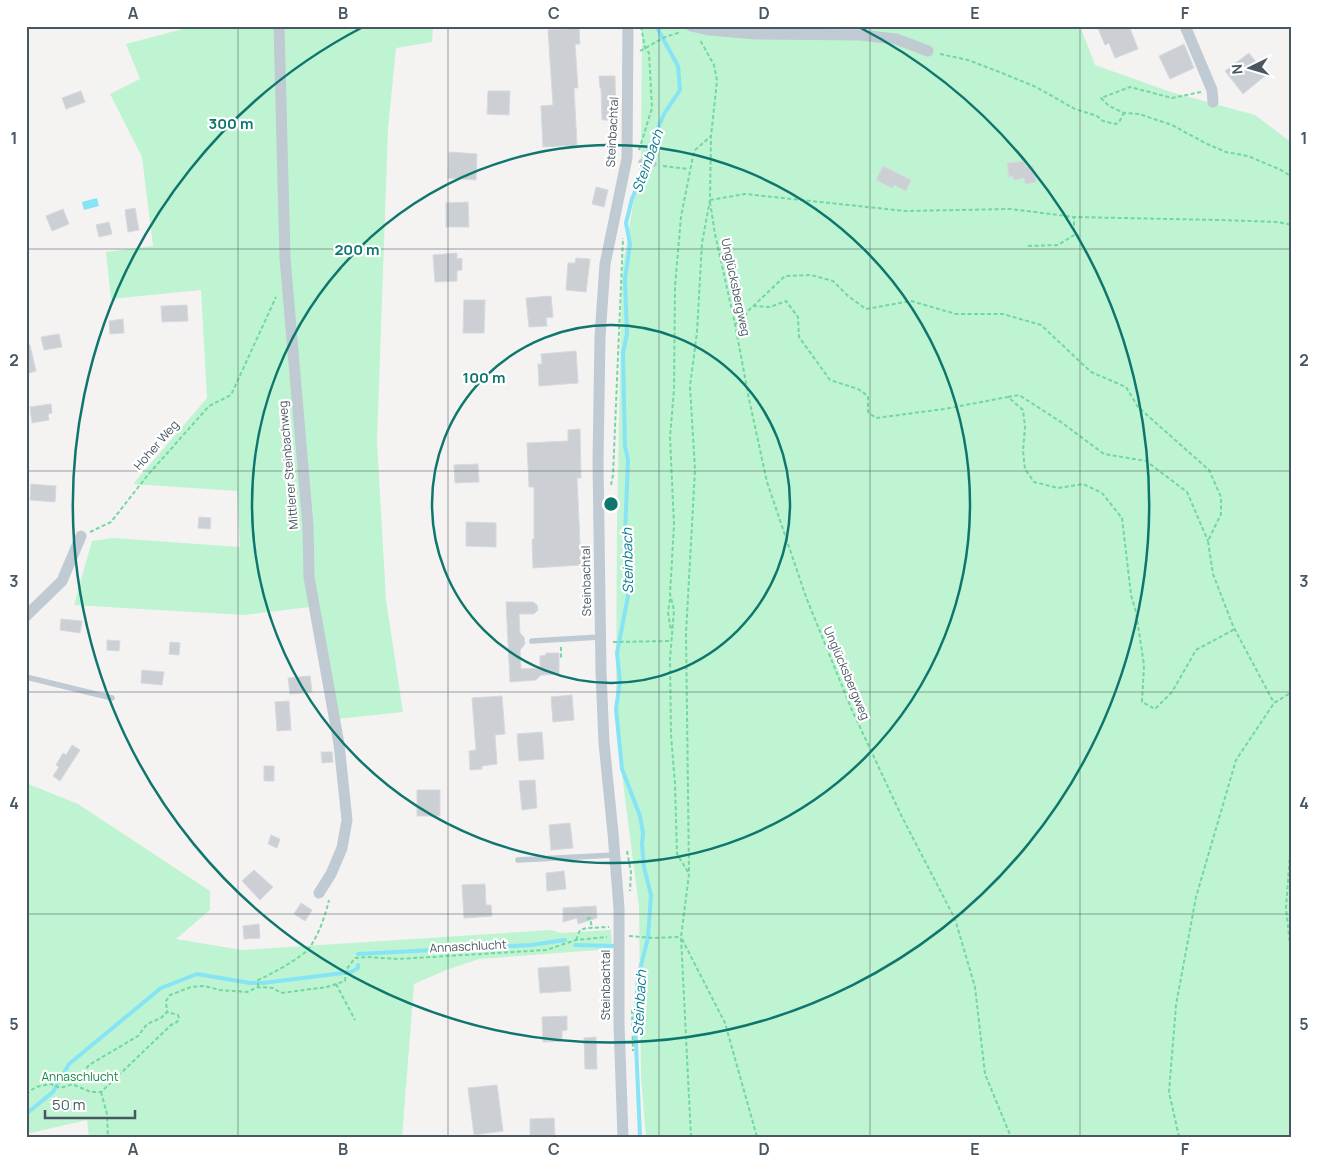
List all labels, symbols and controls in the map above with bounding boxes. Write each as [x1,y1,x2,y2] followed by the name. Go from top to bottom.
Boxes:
[128,2,139,24] text: A
[338,2,348,24] text: B
[548,2,560,24] text: C
[758,2,770,24] text: D
[970,2,980,24] text: E
[1181,2,1190,24] text: F
[1226,42,1276,92] north arrow
[1227,63,1246,75] text: N
[602,96,622,168] street label: Steinbachtal
[209,113,253,134] text: 300 m
[627,126,667,195] water label: Steinbach
[10,127,18,149] text: 1
[1300,127,1308,149] text: 1
[717,236,755,338] street label: Unglücksbergweg
[334,239,380,260] text: 200 m
[9,349,19,371] text: 2
[1299,349,1309,371] text: 2
[463,367,505,388] text: 100 m
[274,400,302,530] street label: Mittlerer Steinbachweg
[130,416,182,474] street label: Hoher Weg
[602,495,620,513] centre of rings
[617,527,637,594] water label: Steinbach
[577,545,595,617] street label: Steinbachtal
[9,570,19,592] text: 3
[1299,570,1309,592] text: 3
[820,624,874,722] street label: Unglücksbergweg
[9,792,19,814] text: 4
[1299,792,1309,814] text: 4
[429,935,507,957] street label: Annaschlucht
[597,950,614,1020] street label: Steinbachtal
[628,969,650,1036] water label: Steinbach
[9,1013,19,1035] text: 5
[1299,1013,1309,1035] text: 5
[41,1068,119,1085] park label: Annaschlucht
[45,1088,135,1120] scale bar
[52,1094,86,1115] text: 50 m
[128,1138,139,1160] text: A
[338,1138,348,1160] text: B
[548,1138,560,1160] text: C
[758,1138,770,1160] text: D
[970,1138,980,1160] text: E
[1181,1138,1190,1160] text: F

